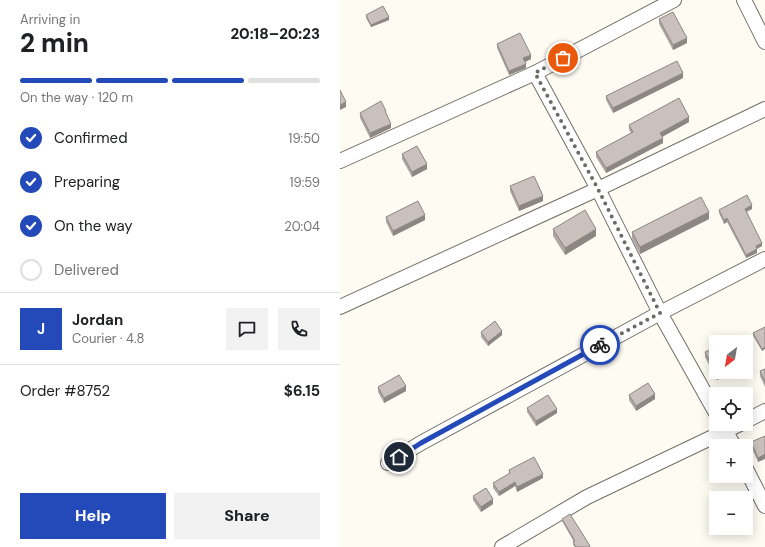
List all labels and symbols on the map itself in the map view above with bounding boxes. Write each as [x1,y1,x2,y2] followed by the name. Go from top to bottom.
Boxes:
[546,41,580,75] pin
[580,325,620,365] courier
[709,335,753,379] north arrow
[382,440,416,474] pin

